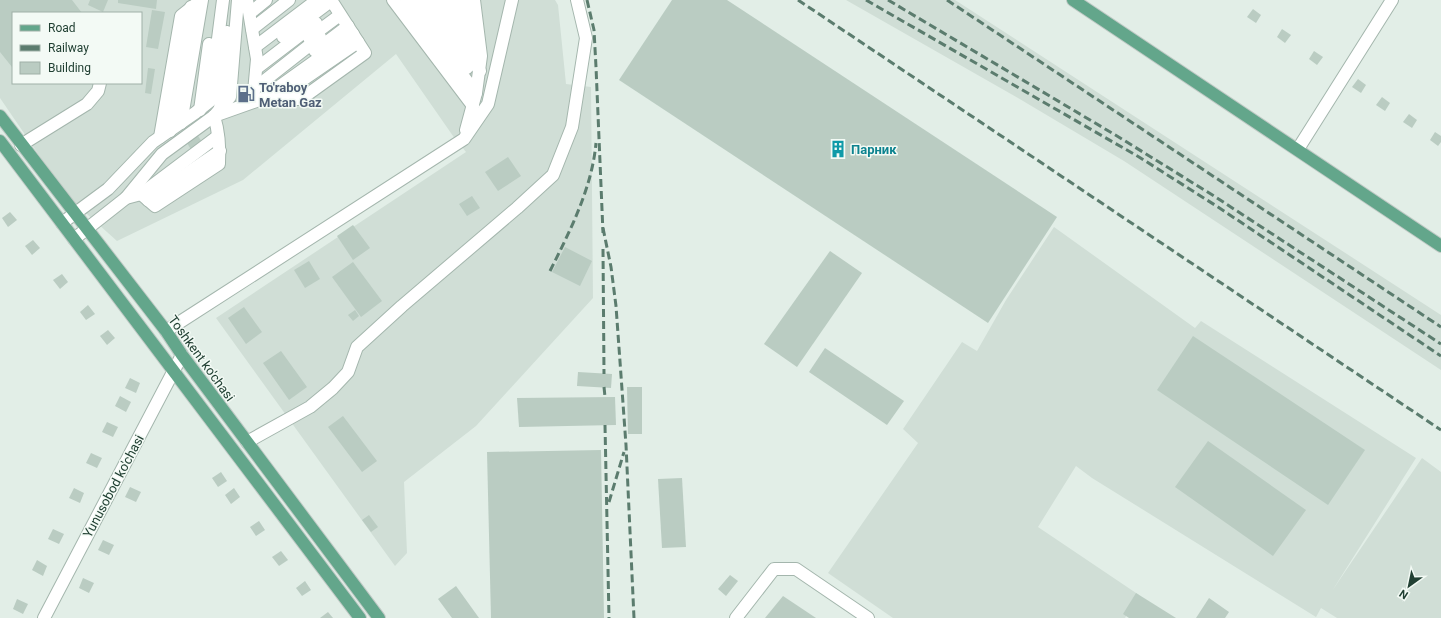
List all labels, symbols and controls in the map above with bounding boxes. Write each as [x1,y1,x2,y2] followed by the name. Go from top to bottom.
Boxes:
[12,12,142,84] legend
[48,21,76,35] text: Road
[48,41,89,55] text: Railway
[48,61,91,75] text: Building
[259,80,322,110] place label: To'raboy Metan Gaz
[236,84,256,104] fuel station icon: To'raboy Metan Gaz
[828,139,848,159] building icon: Парник
[851,142,897,157] place label: Парник
[165,312,238,404] street label: Toshkent ko'chasi
[80,432,147,540] street label: Yunusobod ko'chasi
[1389,566,1429,606] north arrow
[1397,586,1411,602] text: N

